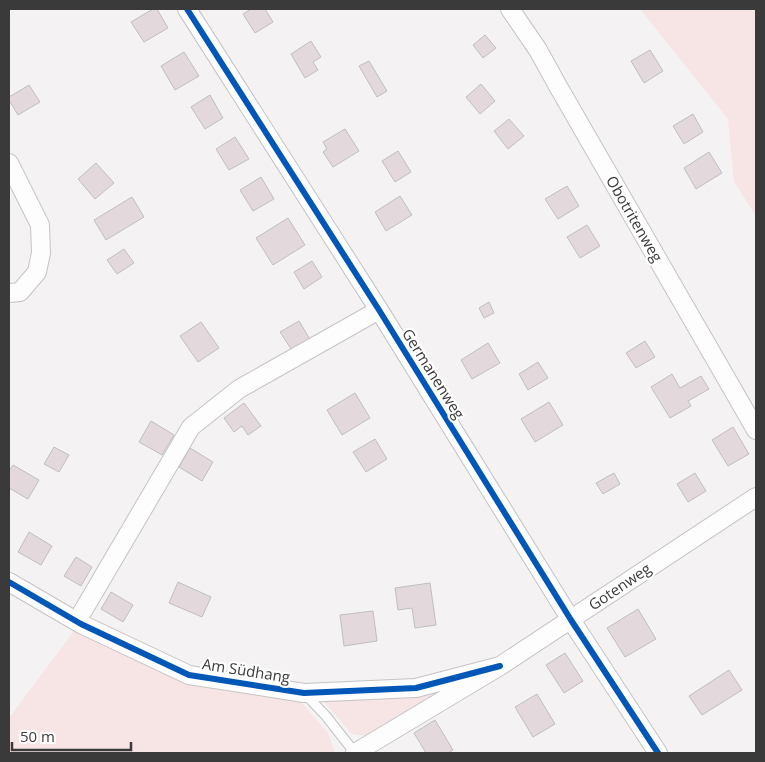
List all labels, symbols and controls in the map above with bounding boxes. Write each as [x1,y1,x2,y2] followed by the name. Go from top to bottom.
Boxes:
[602,172,668,265] street label: Obotritenweg
[398,325,470,422] street label: Germanenweg
[584,558,655,614] street label: Gotenweg
[201,653,292,687] street label: Am Südhang
[12,720,131,752] scale bar
[20,726,55,746] text: 50 m

